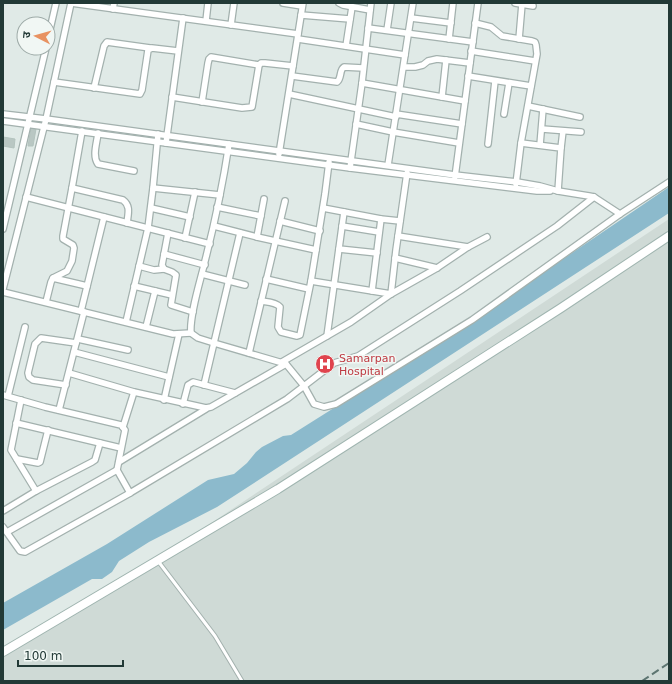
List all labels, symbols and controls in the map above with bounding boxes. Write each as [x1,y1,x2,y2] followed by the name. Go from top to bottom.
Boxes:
[16,16,56,56] north arrow
[20,31,33,39] text: उ
[339,352,395,378] place label: Samarpan Hospital
[314,353,336,375] hospital icon: Samarpan Hospital
[18,642,123,668] scale bar
[24,649,62,663] text: 100 m

